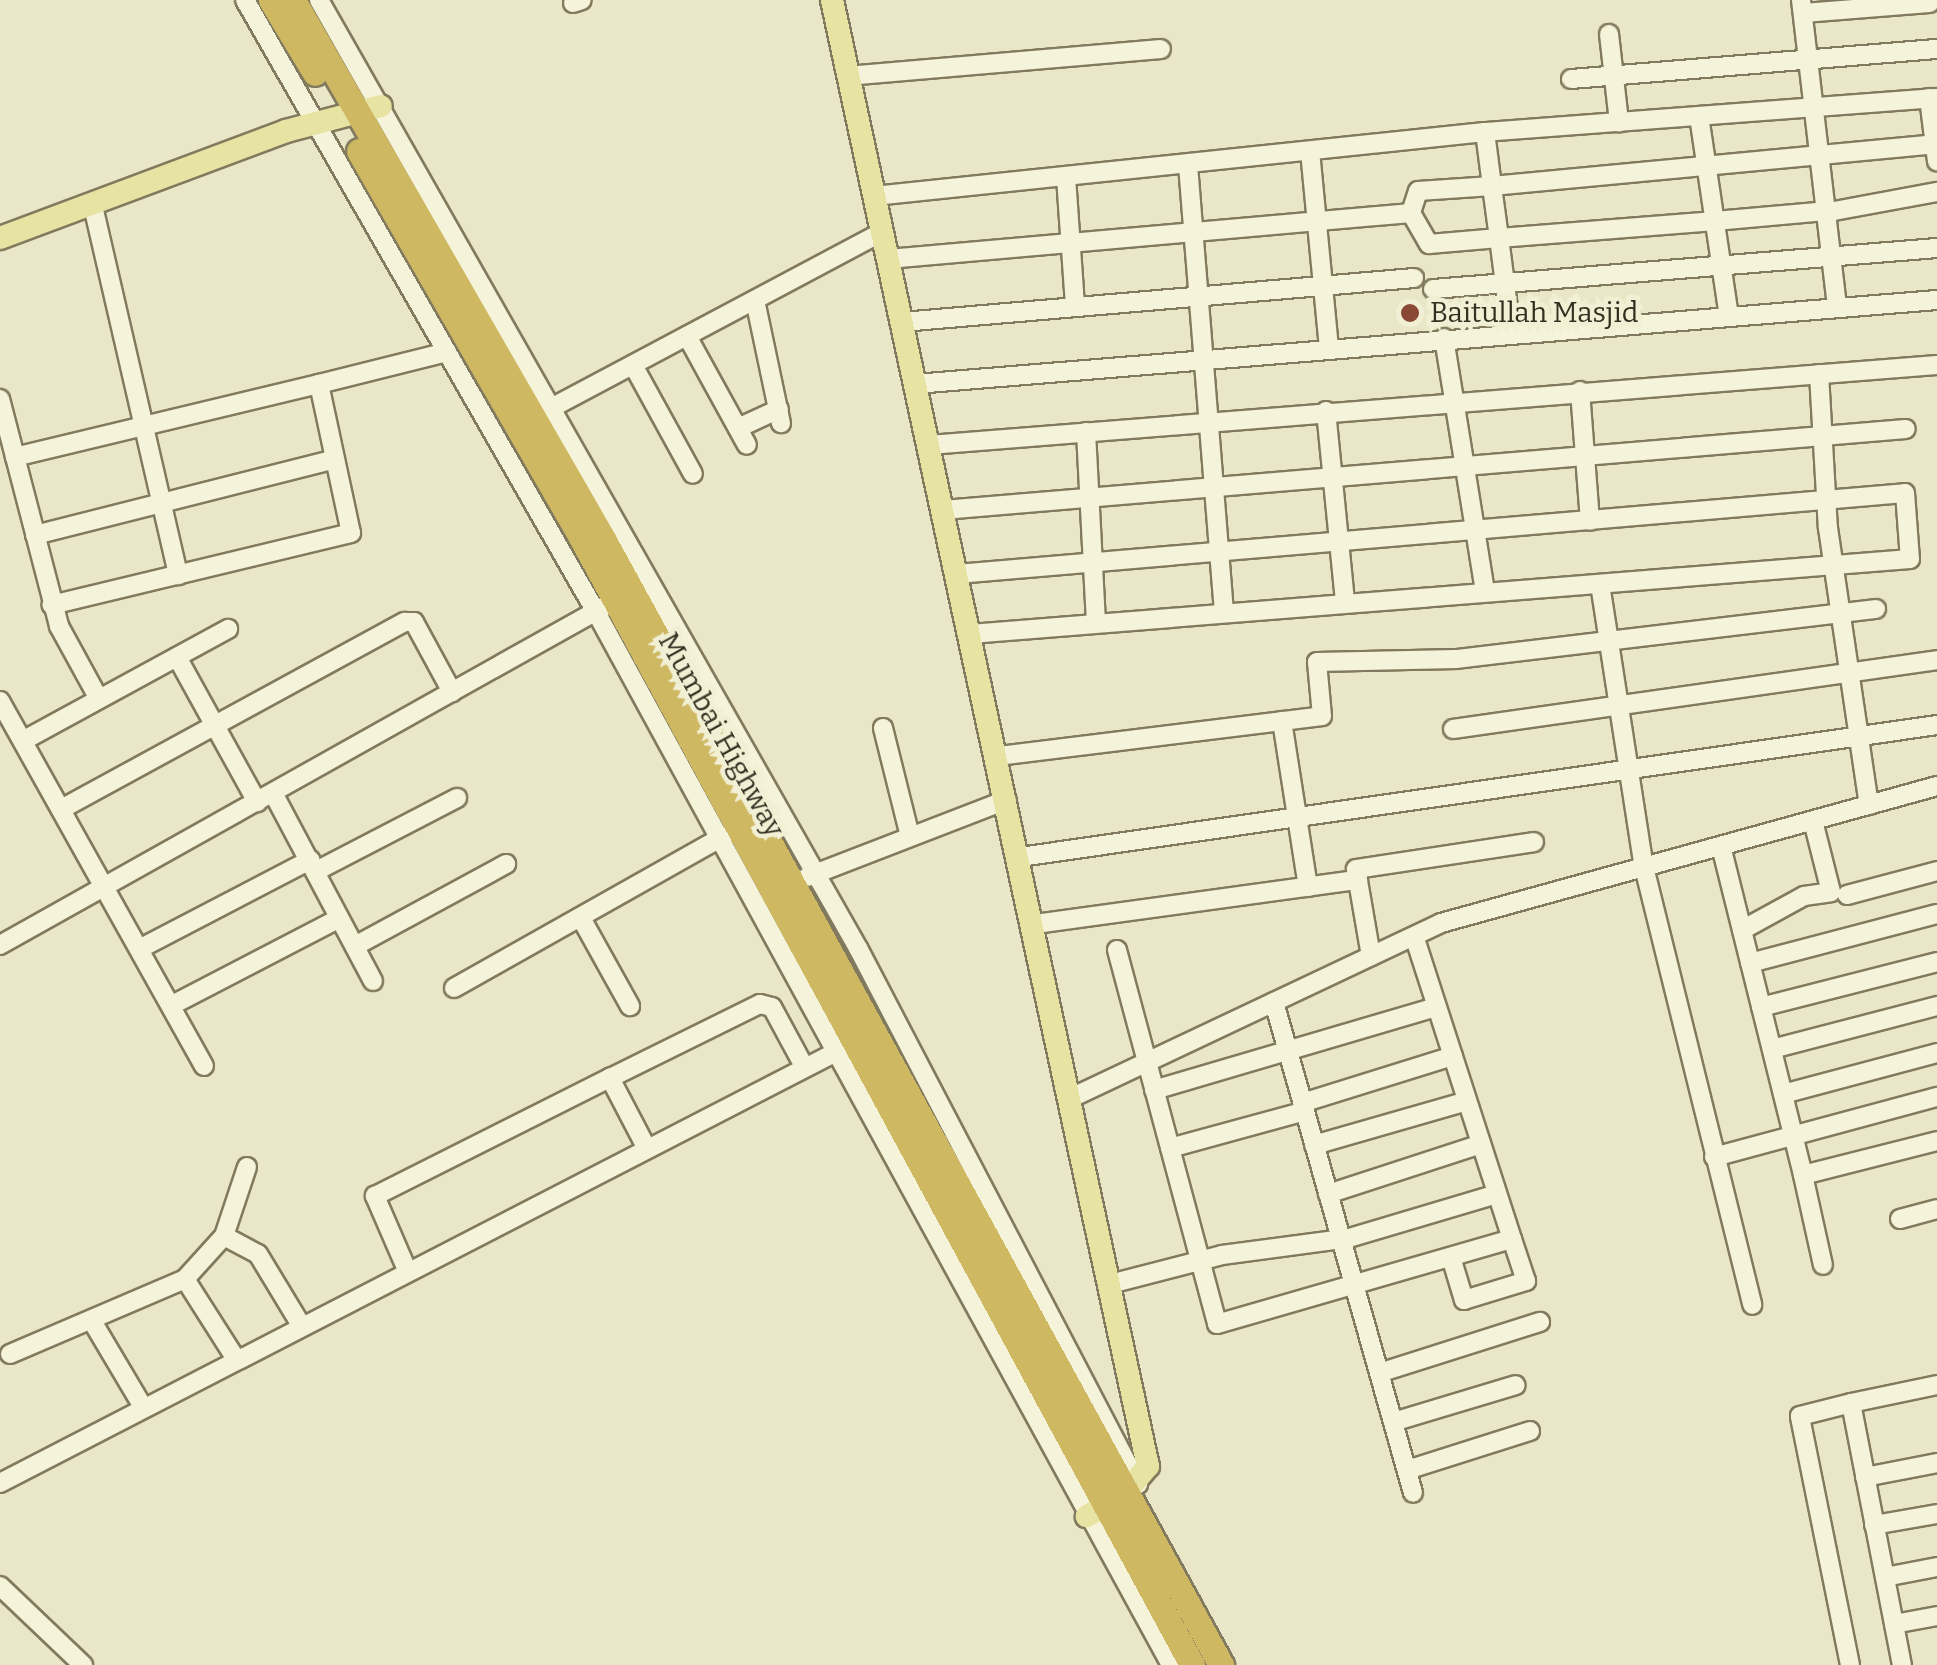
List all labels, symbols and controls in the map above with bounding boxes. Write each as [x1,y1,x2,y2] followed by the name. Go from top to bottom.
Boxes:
[1430,296,1638,330] place label: Baitullah Masjid
[1399,302,1421,324] marker: Baitullah Masjid
[651,627,791,843] street label: Mumbai Highway

